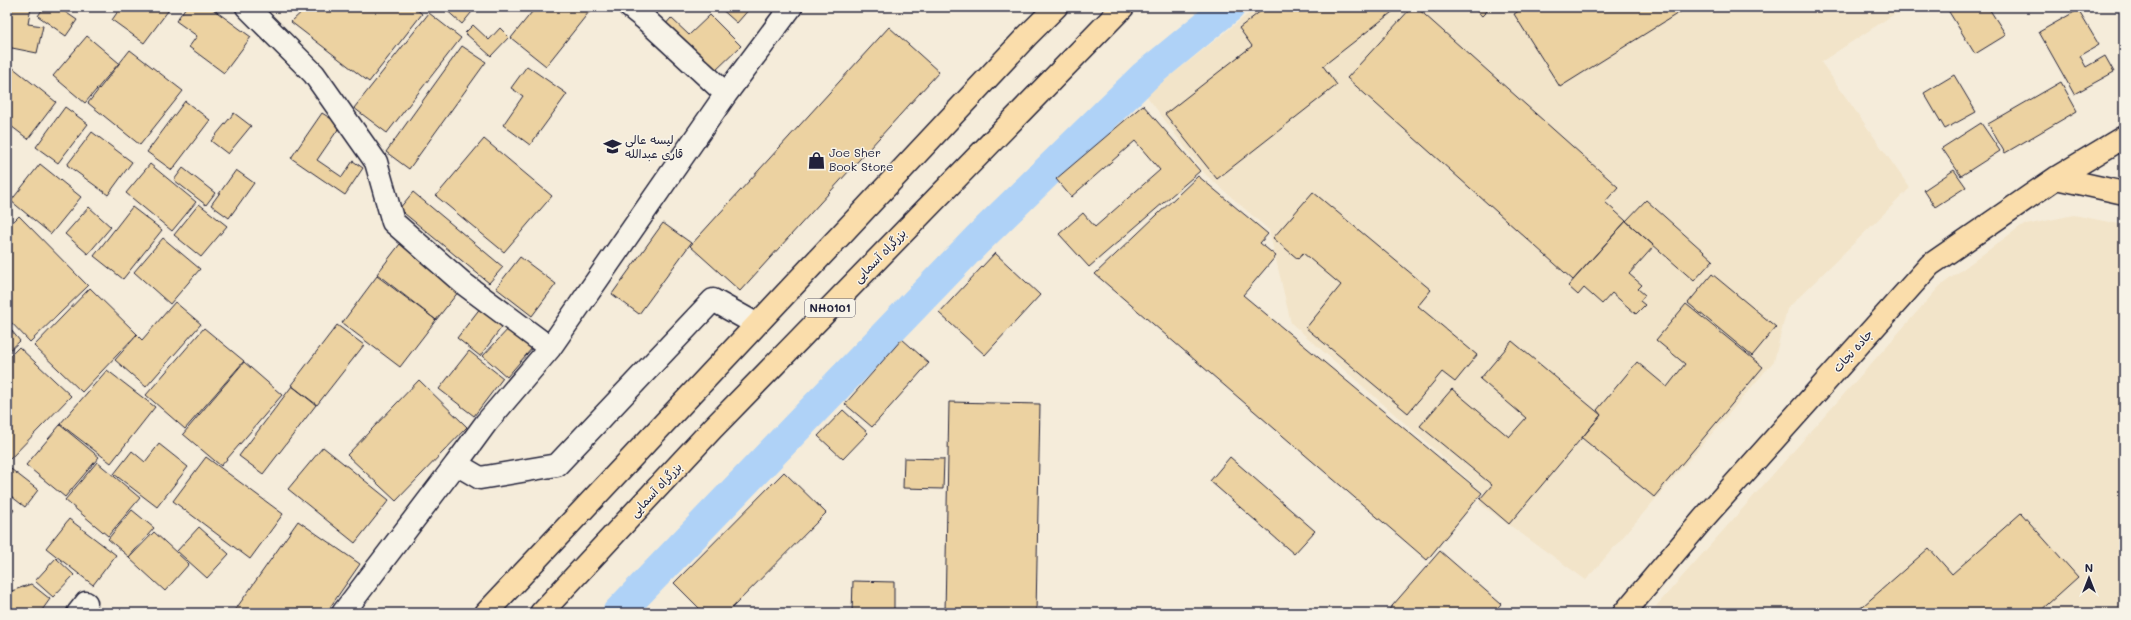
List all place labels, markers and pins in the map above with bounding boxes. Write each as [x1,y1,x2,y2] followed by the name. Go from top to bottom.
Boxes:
[625,131,683,162] place label: لیسه عالی قاری عبدالله
[602,137,622,157] school or university icon: لیسه عالی قاری عبدالله
[829,144,894,174] place label: Joe Sher Book Store
[806,150,826,170] shop icon: Joe Sher Book Store

